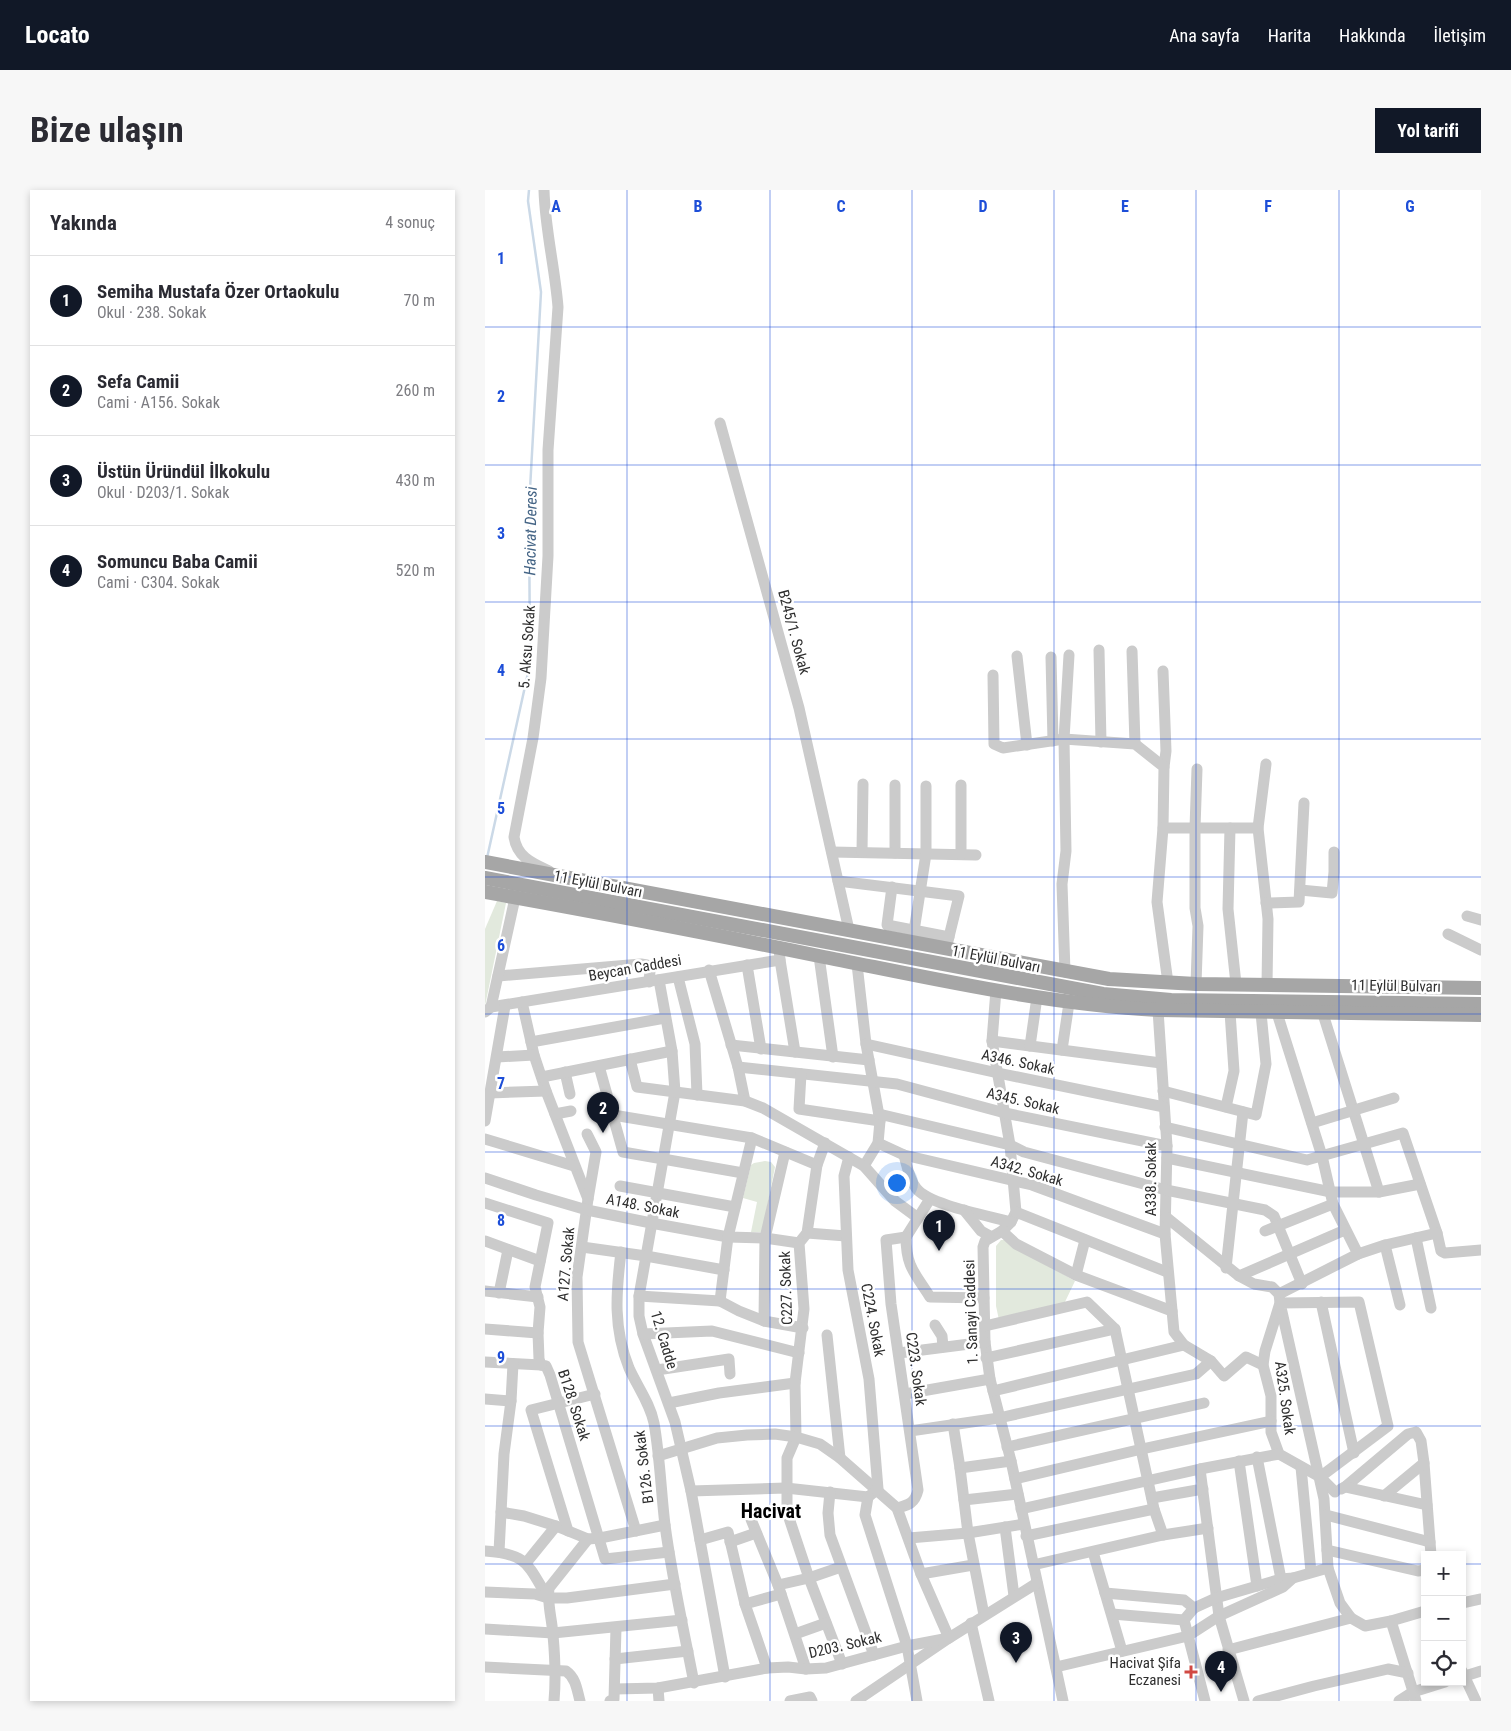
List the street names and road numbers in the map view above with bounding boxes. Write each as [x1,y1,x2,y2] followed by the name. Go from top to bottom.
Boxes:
[774,588,814,676] street label: B245/1. Sokak
[515,604,539,689] street label: 5. Aksu Sokak
[552,867,644,901] street label: 11 Eylül Bulvarı
[950,942,1042,976] street label: 11 Eylül Bulvarı
[587,951,683,985] street label: Beycan Caddesi
[1351,976,1441,996] street label: 11 Eylül Bulvarı
[980,1045,1056,1079] street label: A346. Sokak
[985,1084,1061,1118] street label: A345. Sokak
[1142,1142,1160,1216] street label: A338. Sokak
[989,1152,1065,1190] street label: A342. Sokak
[605,1190,681,1222] street label: A148. Sokak
[554,1226,578,1302] street label: A127. Sokak
[776,1250,796,1325] street label: C227. Sokak
[960,1259,982,1365] street label: 1. Sanayi Caddesi
[857,1282,889,1358] street label: C224. Sokak
[647,1309,681,1371] street label: 12. Cadde
[902,1331,930,1407] street label: C223. Sokak
[1271,1360,1299,1436] street label: A325. Sokak
[554,1367,594,1443] street label: B128. Sokak
[631,1429,657,1505] street label: B126. Sokak
[807,1628,883,1662] street label: D203. Sokak

